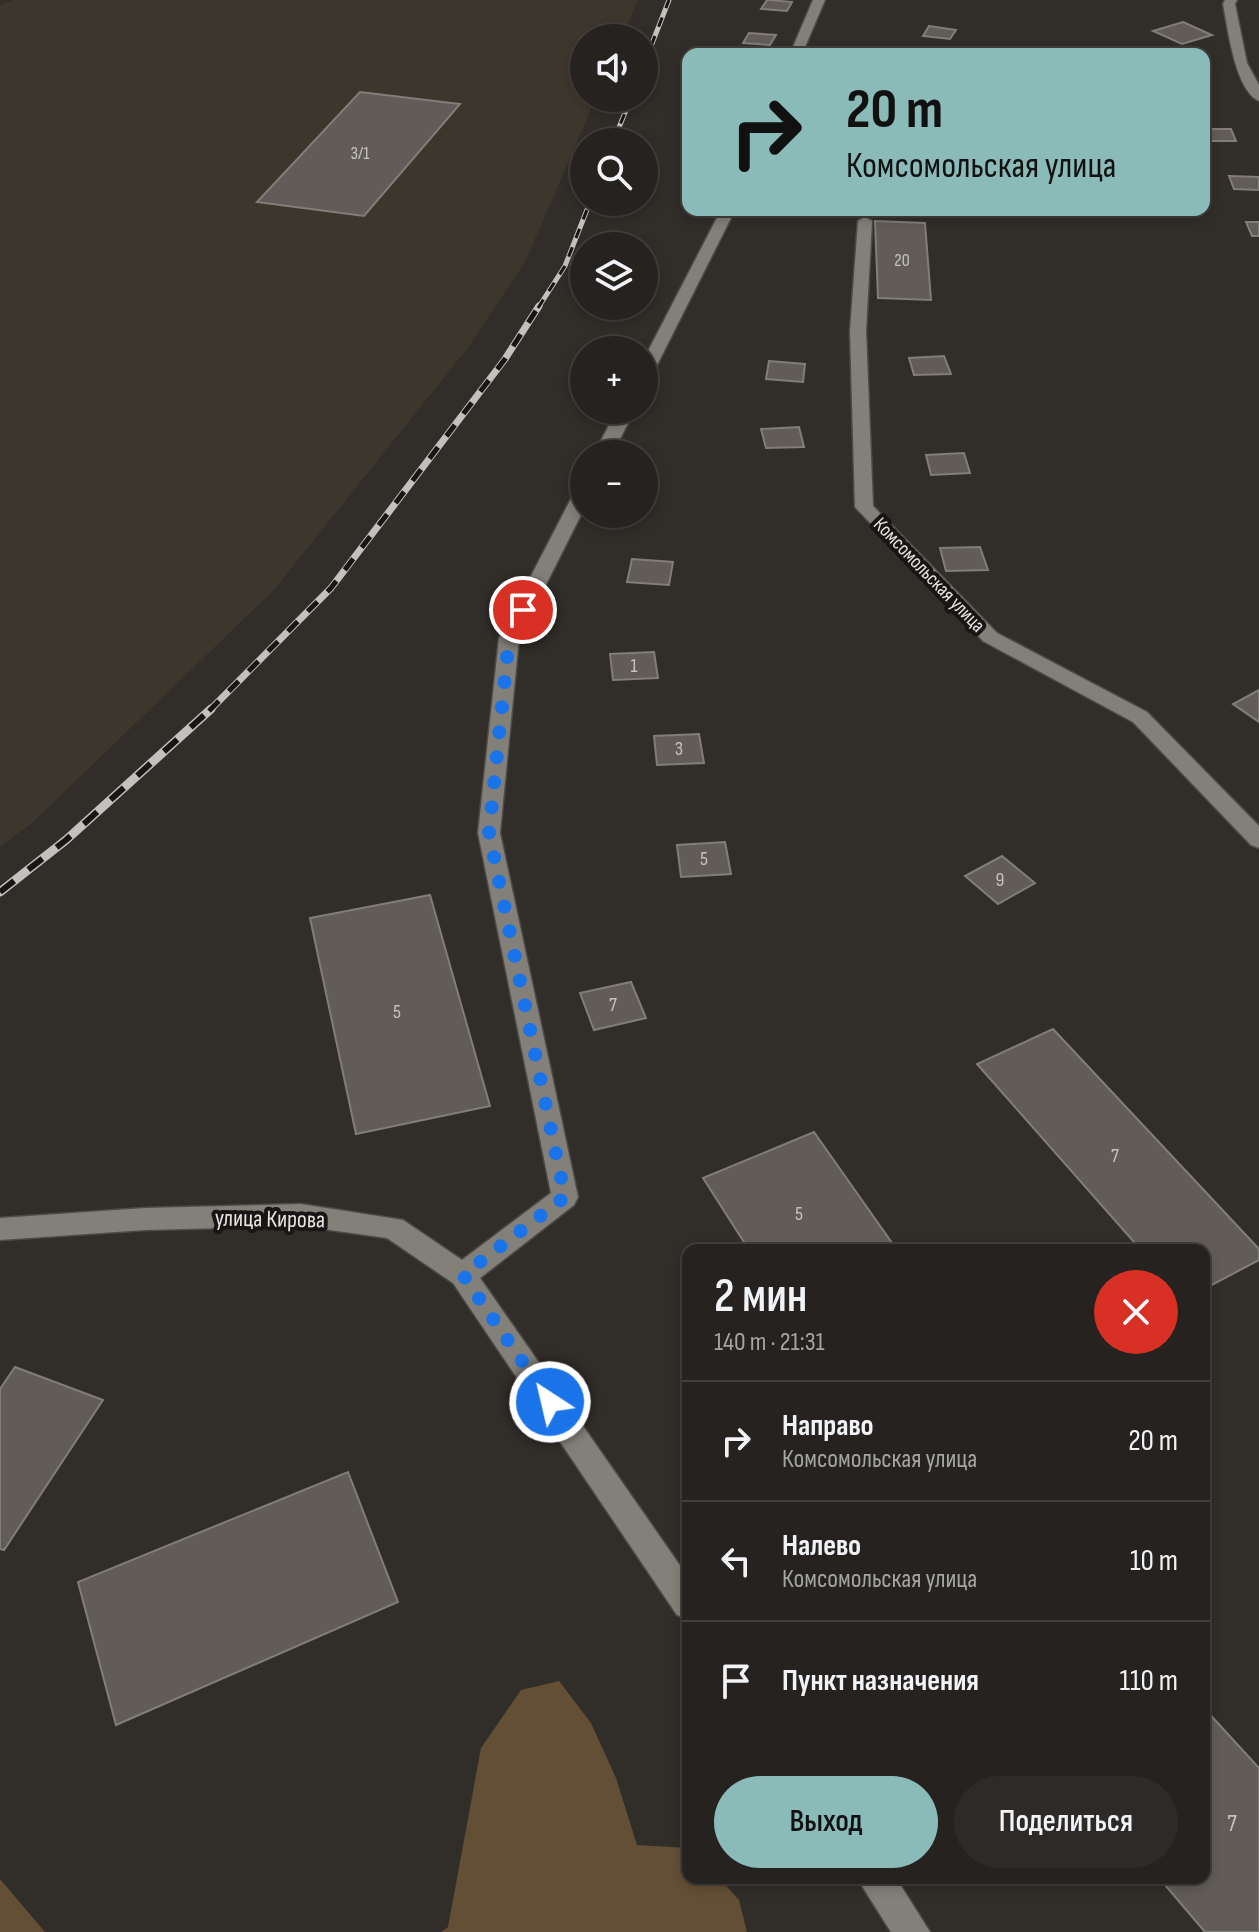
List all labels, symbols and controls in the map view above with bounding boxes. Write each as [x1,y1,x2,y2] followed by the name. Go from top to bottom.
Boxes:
[570,24,658,528] map controls
[570,24,658,112] button: sound
[846,77,943,144] text: 20 m
[714,80,818,184] icon: right
[570,128,658,216] button: search
[350,143,370,164] house number: 3/1
[846,145,1116,188] text: Комсомольская улица
[570,232,658,320] button: layers
[894,250,910,271] house number: 20
[570,336,658,424] button: +
[570,440,658,528] button: −
[868,513,990,637] street label: Комсомольская улица
[489,576,557,644] pin
[501,588,545,632] icon: arrive
[631,654,638,678] house number: 1
[675,737,683,761] house number: 3
[700,847,708,871] house number: 5
[996,868,1004,892] house number: 9
[609,993,617,1017] house number: 7
[393,1000,401,1024] house number: 5
[1111,1144,1119,1168] house number: 7
[795,1202,803,1226] house number: 5
[215,1204,325,1234] street label: улица Кирова
[714,1268,807,1325] text: 2 мин
[1094,1270,1178,1354] button: close
[714,1327,825,1358] text: 140 m · 21:31
[508,1360,592,1444] position arrow
[782,1408,874,1444] text: Направо
[714,1419,758,1463] icon: right
[1128,1423,1178,1459] text: 20 m
[782,1444,977,1475] text: Комсомольская улица
[782,1528,861,1564] text: Налево
[714,1539,758,1583] icon: left
[1130,1543,1178,1579] text: 10 m
[782,1564,977,1595] text: Комсомольская улица
[714,1659,758,1703] icon: arrive
[782,1663,979,1699] text: Пункт назначения
[1120,1663,1178,1699] text: 110 m
[714,1776,938,1868] button: Выход
[954,1776,1178,1868] button: Поделиться
[1227,1809,1237,1838] house number: 7

